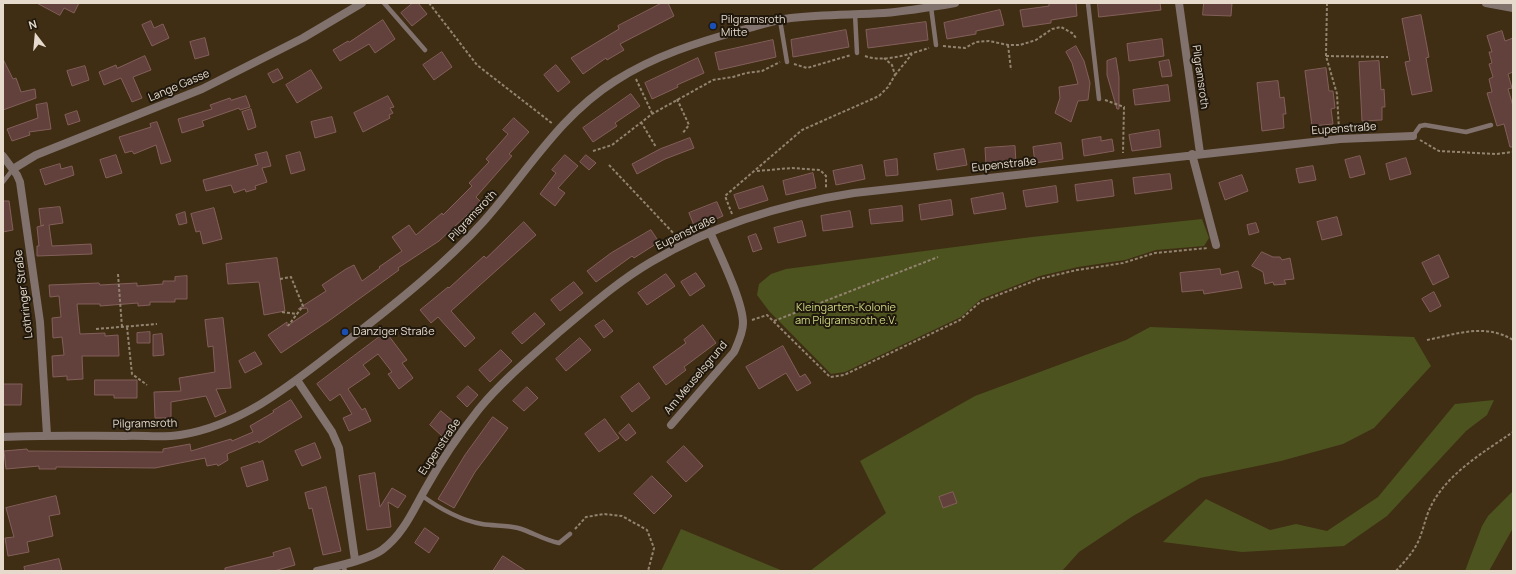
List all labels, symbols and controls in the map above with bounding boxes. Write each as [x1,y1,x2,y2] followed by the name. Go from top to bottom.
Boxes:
[721,13,786,39] place label: Pilgramsroth Mitte
[16,16,56,56] north arrow
[27,16,38,32] text: N
[708,21,718,31] marker: Pilgramsroth Mitte
[1189,44,1211,110] street label: Pilgramsroth
[146,67,212,105] street label: Lange Gasse
[1311,120,1377,138] street label: Eupenstraße
[971,155,1037,175] street label: Eupenstraße
[446,188,500,244] street label: Pilgramsroth
[654,213,718,253] street label: Eupenstraße
[12,249,36,339] street label: Lothringer Straße
[795,301,897,327] park label: Kleingarten-Kolonie am Pilgramsroth e.V.
[353,325,435,339] place label: Danziger Straße
[340,327,350,337] marker: Danziger Straße
[662,339,730,417] street label: Am Meuselsgrund
[416,416,464,478] street label: Eupenstraße
[113,417,177,431] street label: Pilgramsroth

